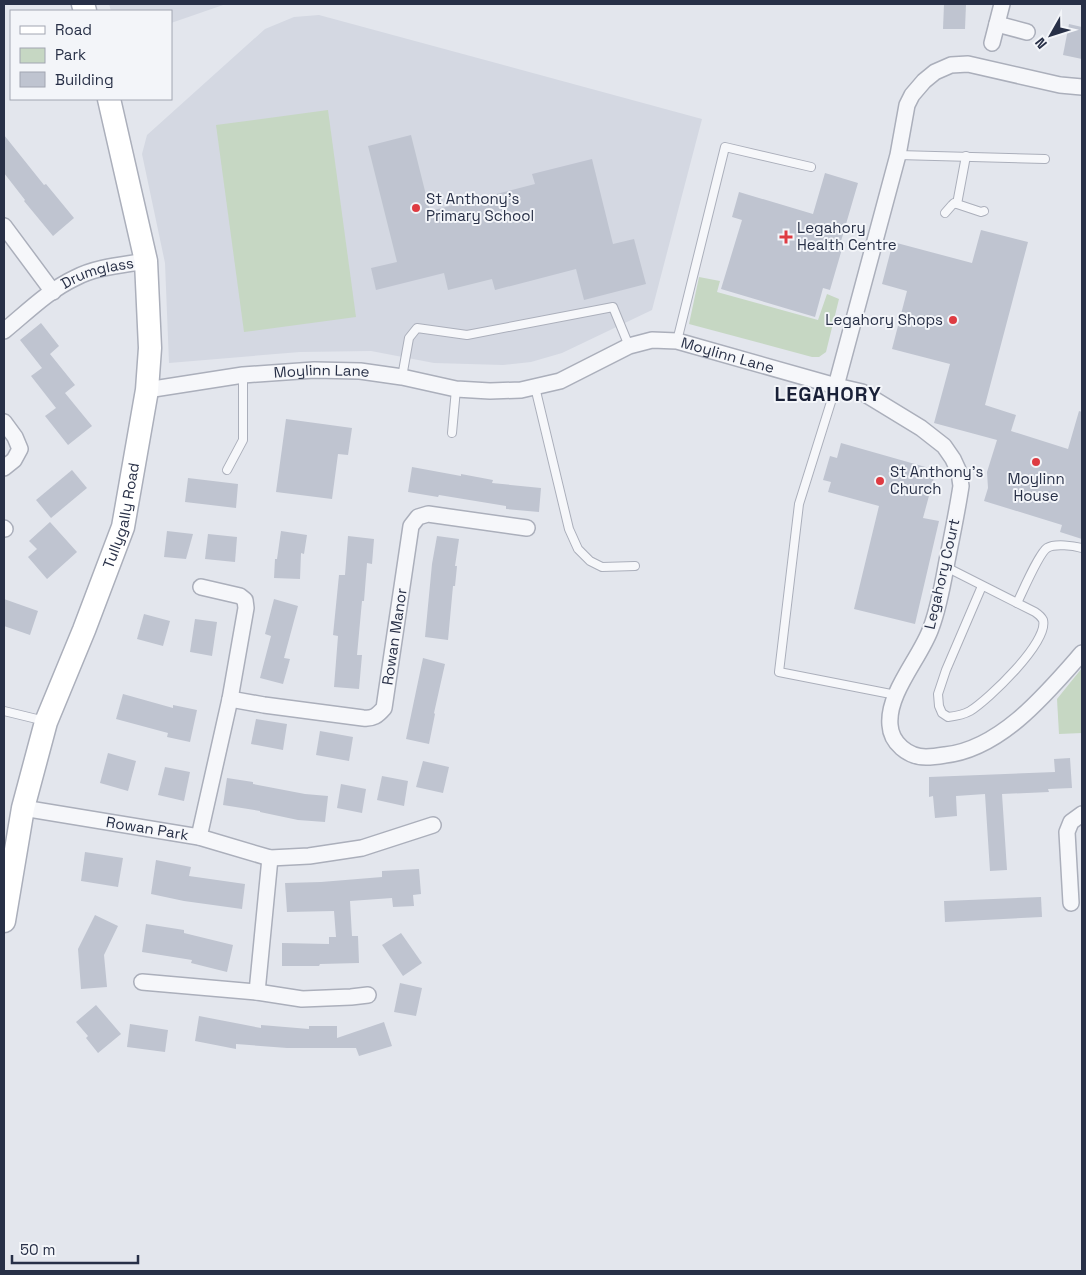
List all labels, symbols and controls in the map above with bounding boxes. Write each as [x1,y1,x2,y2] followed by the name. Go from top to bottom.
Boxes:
[10,10,172,100] legend
[1026,10,1076,60] north arrow
[55,20,92,39] text: Road
[1031,34,1051,52] text: N
[55,45,86,64] text: Park
[55,70,114,89] text: Building
[426,189,534,225] place label: St Anthony's Primary School
[410,202,422,214] marker: St Anthony's Primary School
[797,218,897,254] place label: Legahory Health Centre
[779,230,793,244] marker: Legahory Health Centre
[57,253,135,293] street label: Drumglass
[825,310,943,329] place label: Legahory Shops
[947,314,959,326] marker: Legahory Shops
[679,333,777,377] street label: Moylinn Lane
[273,360,371,382] street label: Moylinn Lane
[774,381,882,407] district label: LEGAHORY
[1030,456,1042,468] marker: Moylinn House
[98,461,143,571] street label: Tullygally Road
[890,462,984,498] place label: St Anthony's Church
[1007,469,1065,505] place label: Moylinn House
[874,475,886,487] marker: St Anthony's Church
[920,517,964,631] street label: Legahory Court
[378,586,411,686] street label: Rowan Manor
[105,812,190,844] street label: Rowan Park
[12,1232,139,1264] scale bar
[20,1240,55,1259] text: 50 m

